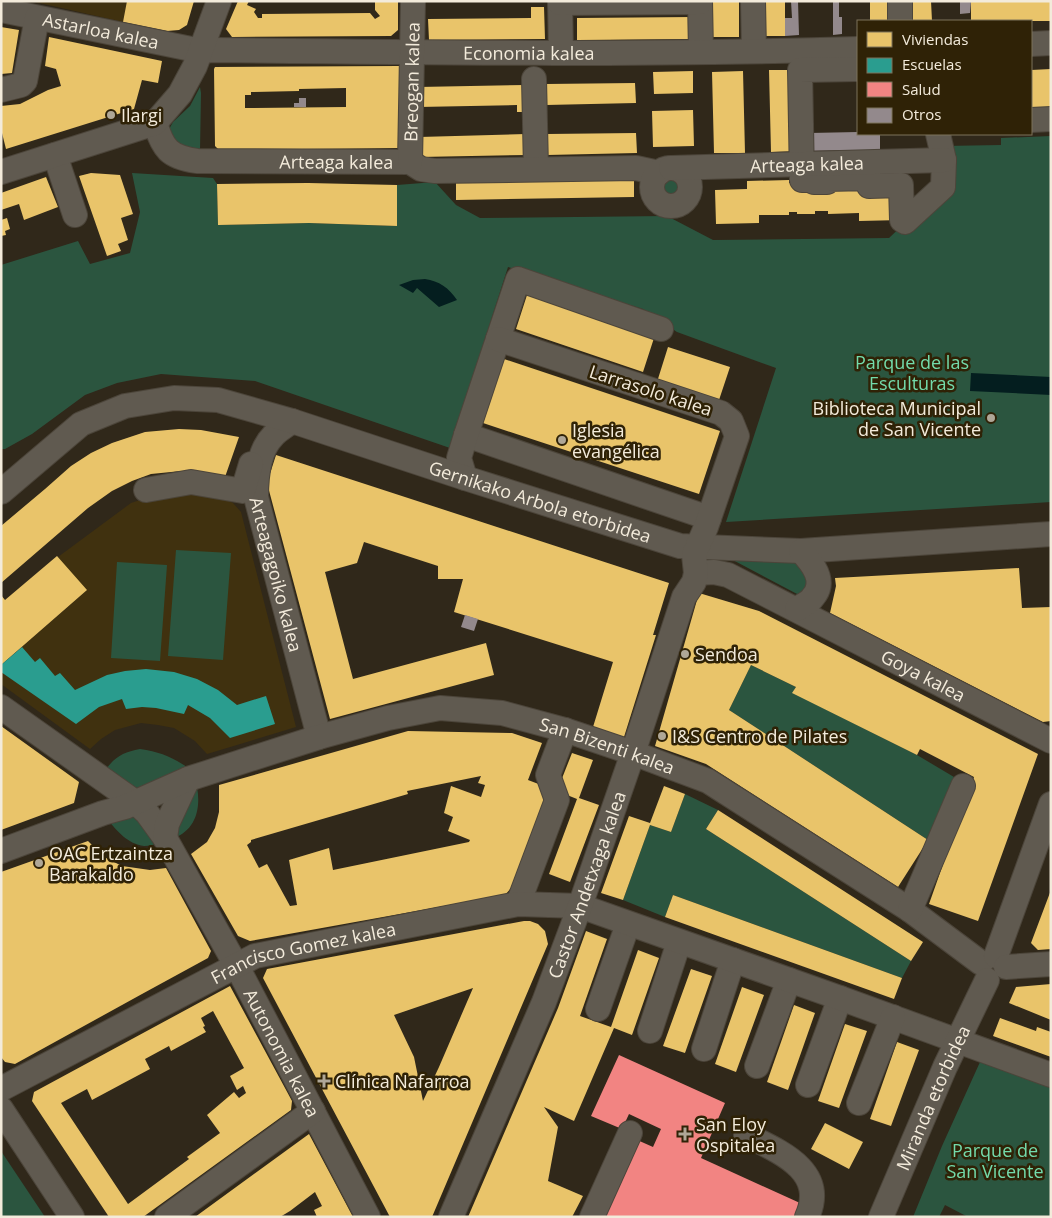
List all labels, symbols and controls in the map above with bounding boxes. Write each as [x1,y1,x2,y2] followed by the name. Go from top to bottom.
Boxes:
[41,7,161,54] street label: Astarloa kalea
[857,20,1032,135] legend
[398,22,425,142] street label: Breogan kalea
[902,29,968,49] text: Viviendas
[463,41,595,65] street label: Economia kalea
[902,54,962,74] text: Escuelas
[902,79,941,99] text: Salud
[121,103,162,127] place label: Ilargi
[902,104,941,124] text: Otros
[105,109,117,121] marker: Ilargi
[279,149,393,174] street label: Arteaga kalea
[750,150,864,178] street label: Arteaga kalea
[855,350,969,395] park label: Parque de las Esculturas
[587,359,715,421] street label: Larrasolo kalea
[813,396,981,441] place label: Biblioteca Municipal de San Vicente
[985,412,997,424] marker: Biblioteca Municipal de San Vicente
[572,418,660,463] place label: Iglesia evangélica
[556,434,568,446] marker: Iglesia evangélica
[426,455,654,548] street label: Gernikako Arbola etorbidea
[244,494,308,654] street label: Arteagagoiko kalea
[695,642,758,666] place label: Sendoa
[877,644,970,707] street label: Goya kalea
[679,648,691,660] marker: Sendoa
[537,712,678,780] street label: San Bizenti kalea
[672,724,847,748] place label: I&S Centro de Pilates
[656,730,668,742] marker: I&S Centro de Pilates
[542,788,631,982] street label: Castor Andetxaga kalea
[49,841,173,886] place label: OAC Ertzaintza Barakaldo
[33,857,45,869] marker: OAC Ertzaintza Barakaldo
[206,916,398,989] street label: Francisco Gomez kalea
[239,984,326,1121] street label: Autonomia kalea
[890,1021,975,1174] street label: Miranda etorbidea
[335,1069,469,1093] place label: Clínica Nafarroa
[317,1074,331,1088] marker: Clínica Nafarroa
[696,1112,775,1157] place label: San Eloy Ospitalea
[678,1127,692,1141] marker: San Eloy Ospitalea
[946,1138,1044,1183] park label: Parque de San Vicente

